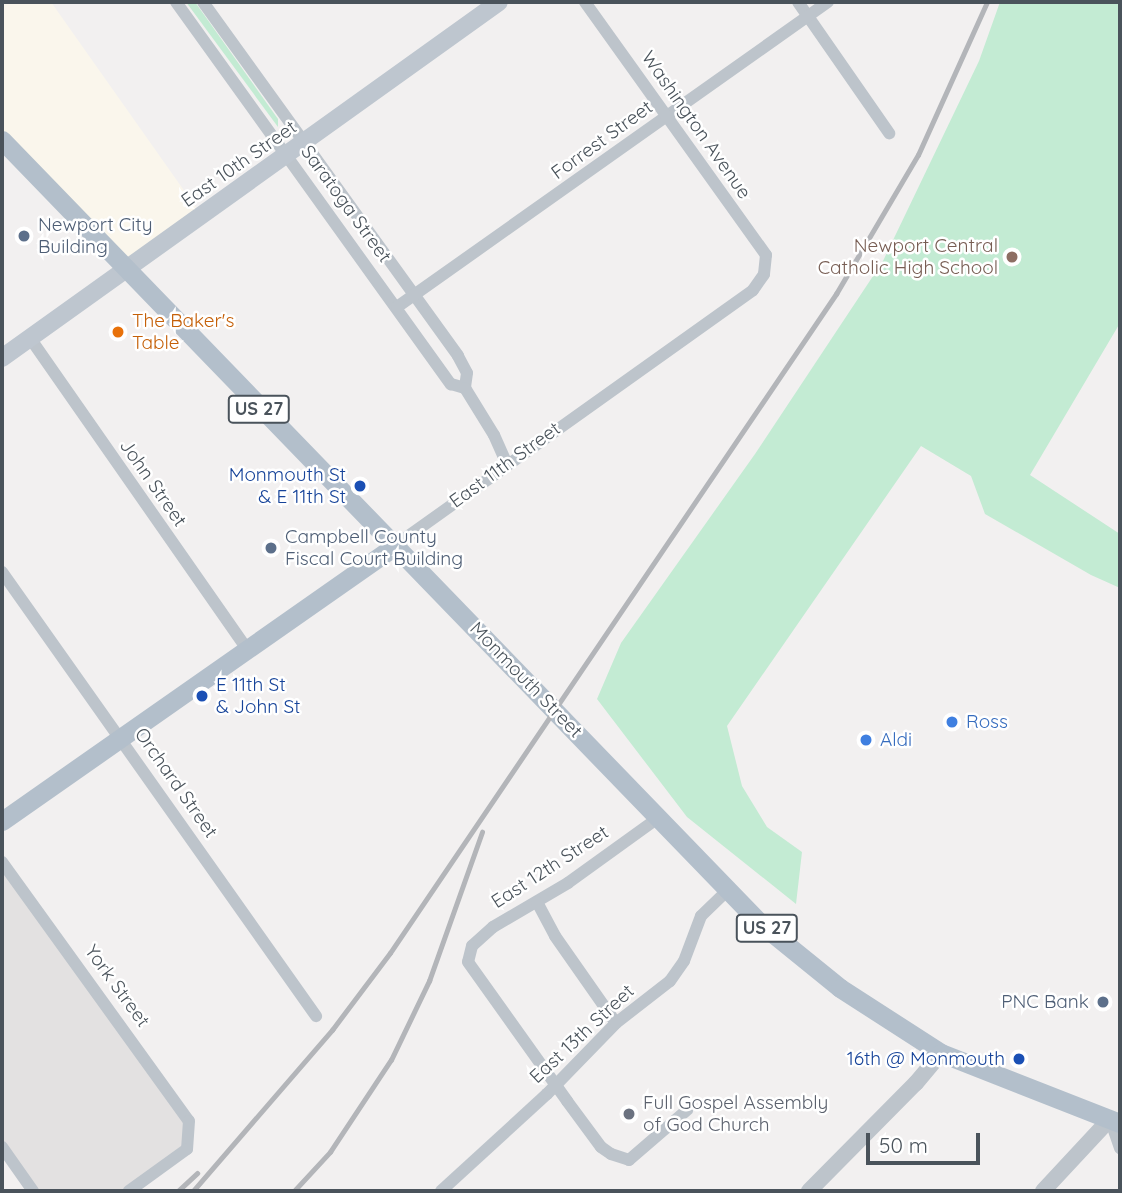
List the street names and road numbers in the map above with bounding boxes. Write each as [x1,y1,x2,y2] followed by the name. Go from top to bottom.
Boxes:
[636,47,756,203] street label: Washington Avenue
[547,96,657,184] street label: Forrest Street
[177,116,301,212] street label: East 10th Street
[296,141,396,267] street label: Saratoga Street
[228,394,290,424] road number: US 27
[445,417,565,513] street label: East 11th Street
[115,435,191,531] street label: John Street
[465,617,587,743] street label: Monmouth Street
[130,724,222,842] street label: Orchard Street
[487,821,613,913] street label: East 12th Street
[736,914,798,943] road number: US 27
[80,941,154,1031] street label: York Street
[525,980,639,1088] street label: East 13th Street

